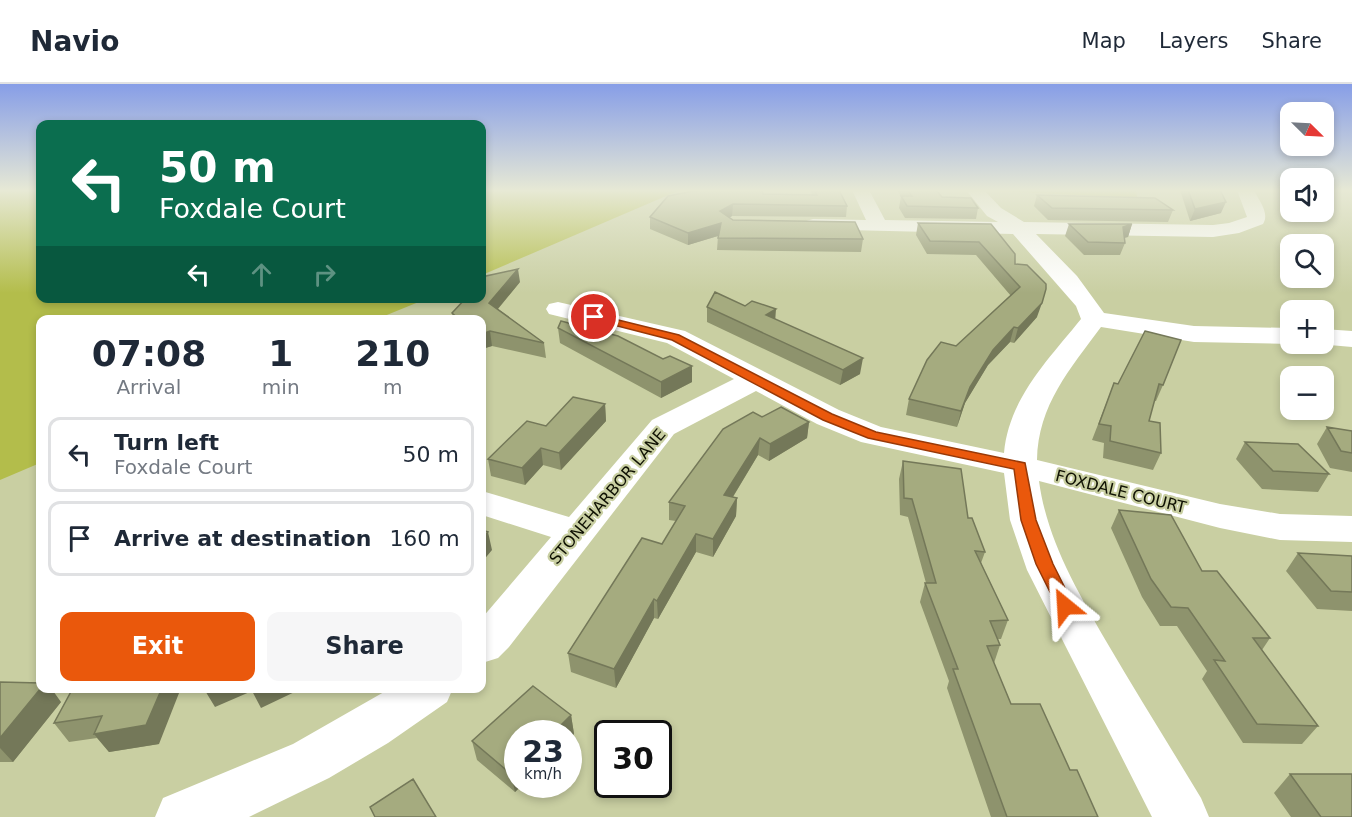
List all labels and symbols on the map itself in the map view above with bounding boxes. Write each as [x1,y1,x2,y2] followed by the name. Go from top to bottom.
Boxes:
[1280,102,1334,156] north arrow
[568,291,619,342] pin
[545,425,669,568] street label: STONEHARBOR LANE
[1054,466,1188,517] street label: FOXDALE COURT
[1033,574,1097,638] position arrow
[594,720,672,798] speed limit sign: 30

